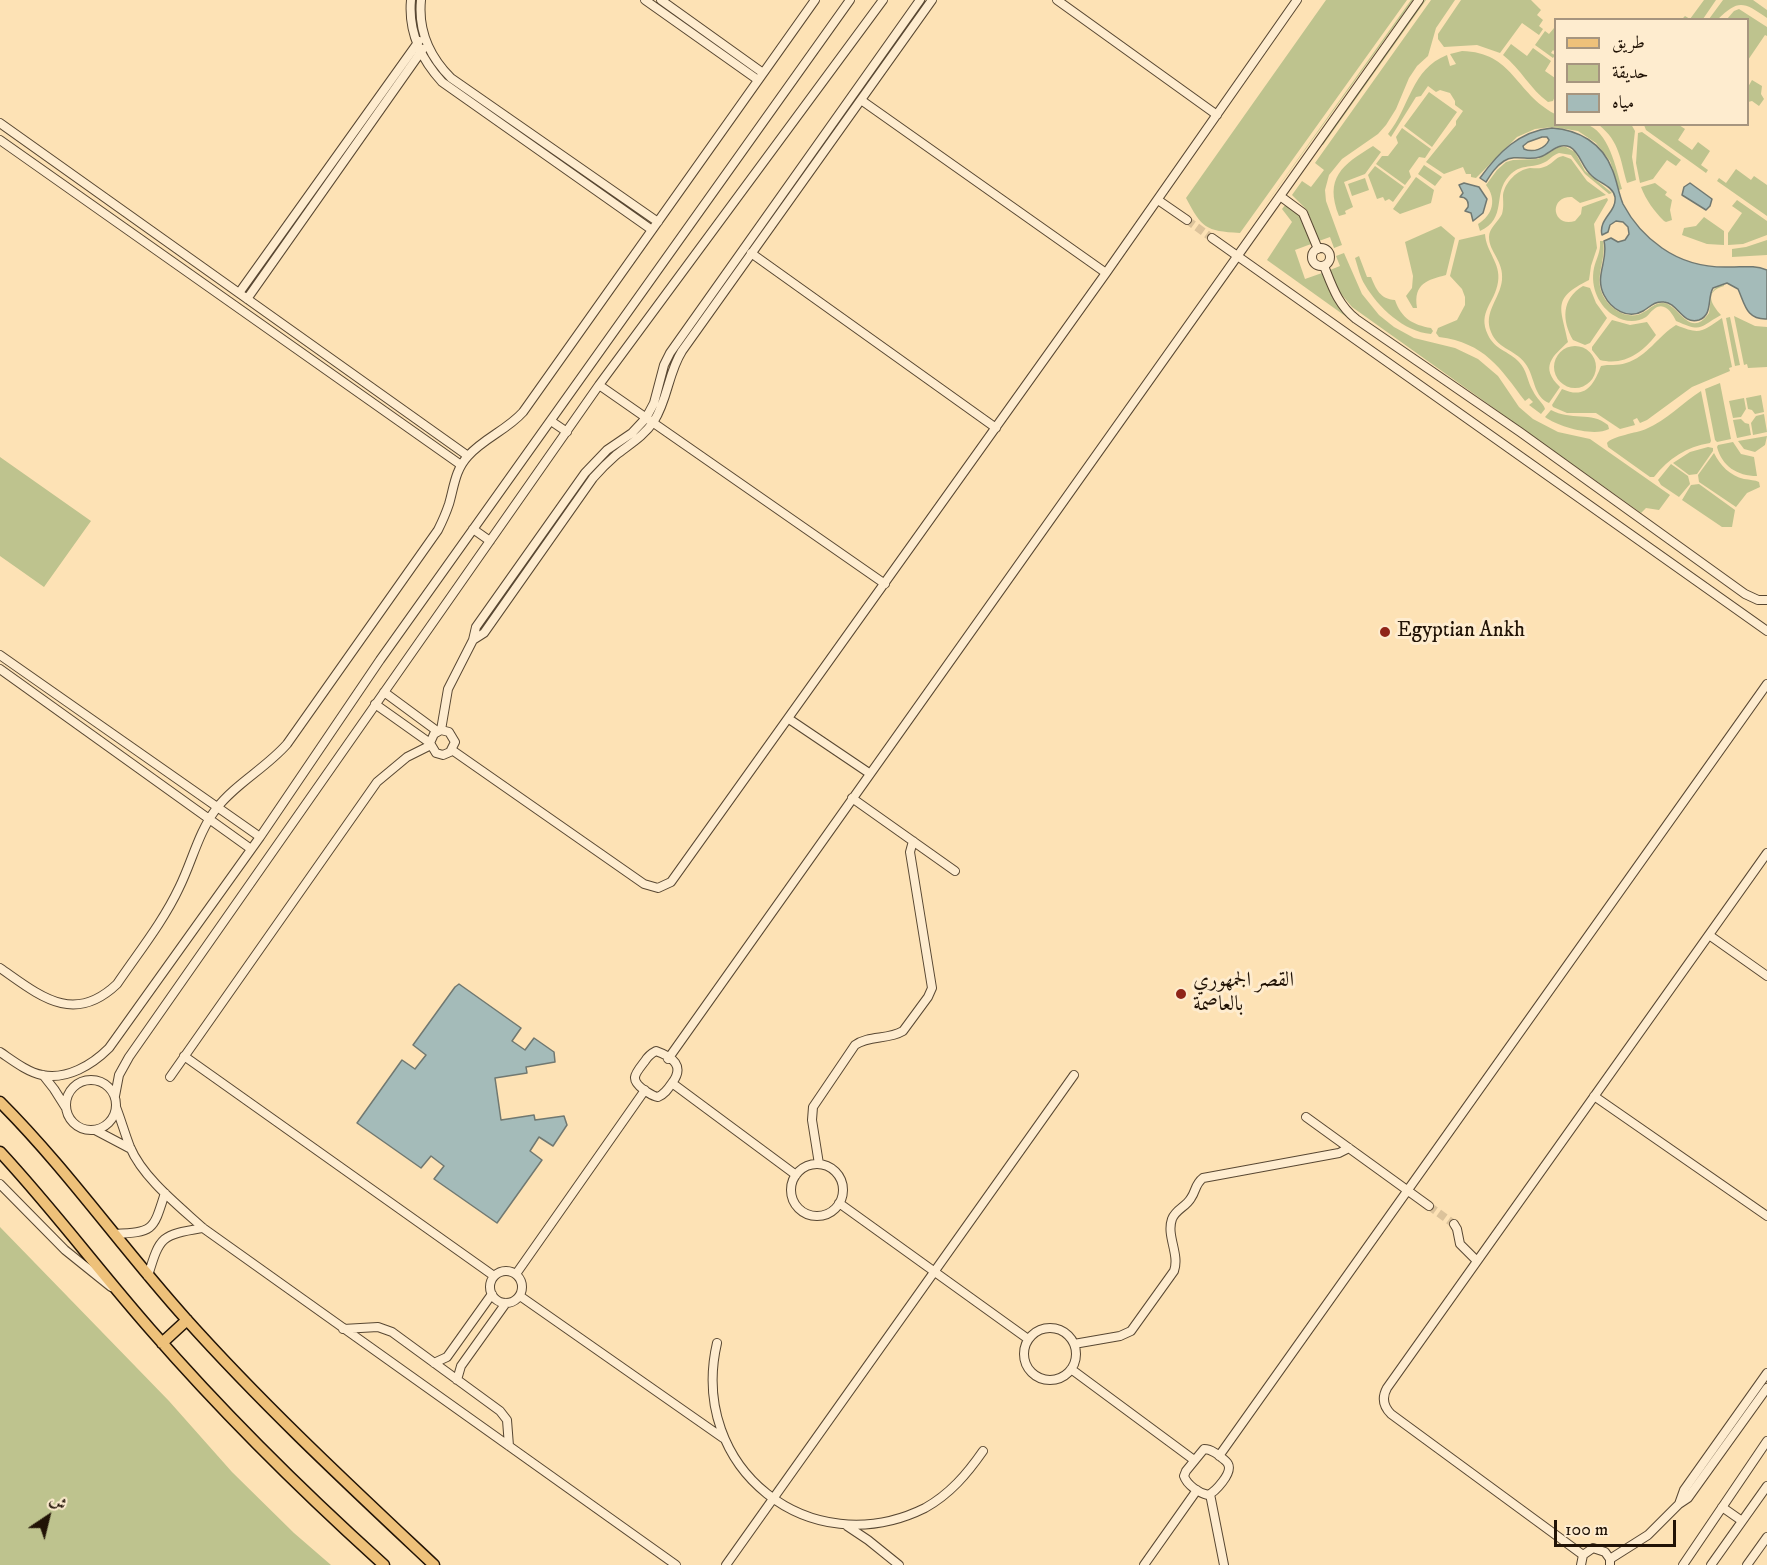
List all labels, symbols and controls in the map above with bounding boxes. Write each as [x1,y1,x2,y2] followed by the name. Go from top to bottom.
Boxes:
[1554,18,1749,126] legend
[1612,32,1645,54] text: طريق
[1612,62,1648,84] text: حديقة
[1612,92,1634,114] text: مياه
[1397,619,1525,645] place label: Egyptian Ankh
[1378,625,1392,639] marker: Egyptian Ankh
[1193,969,1294,1019] place label: القصر الجمهوري بالعاصمة
[1174,987,1188,1001] marker: القصر الجمهوري بالعاصمة
[18,1487,78,1547] north arrow
[46,1490,71,1515] text: ش
[1557,1508,1678,1546] scale bar
[1565,1519,1608,1541] text: 100 m

